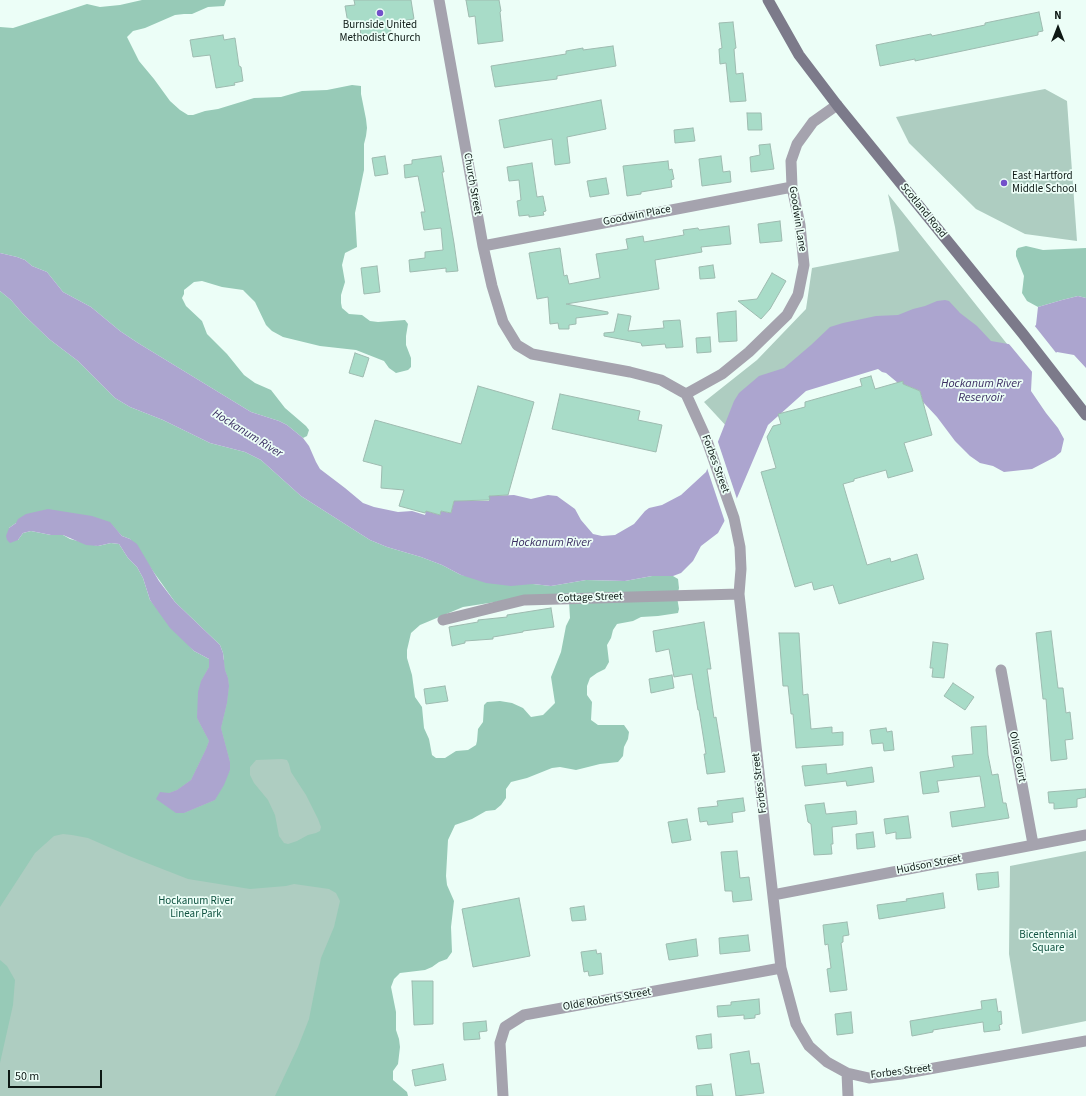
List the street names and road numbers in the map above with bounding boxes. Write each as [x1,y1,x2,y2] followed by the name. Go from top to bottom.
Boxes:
[460,152,484,216] street label: Church Street
[897,181,949,241] street label: Scotland Road
[785,185,809,253] street label: Goodwin Lane
[602,203,672,229] street label: Goodwin Place
[698,433,732,495] street label: Forbes Street
[557,590,623,606] street label: Cottage Street
[1006,731,1028,783] street label: Oliva Court
[750,752,770,814] street label: Forbes Street
[896,852,962,878] street label: Hudson Street
[562,986,652,1014] street label: Olde Roberts Street
[870,1062,932,1082] street label: Forbes Street

